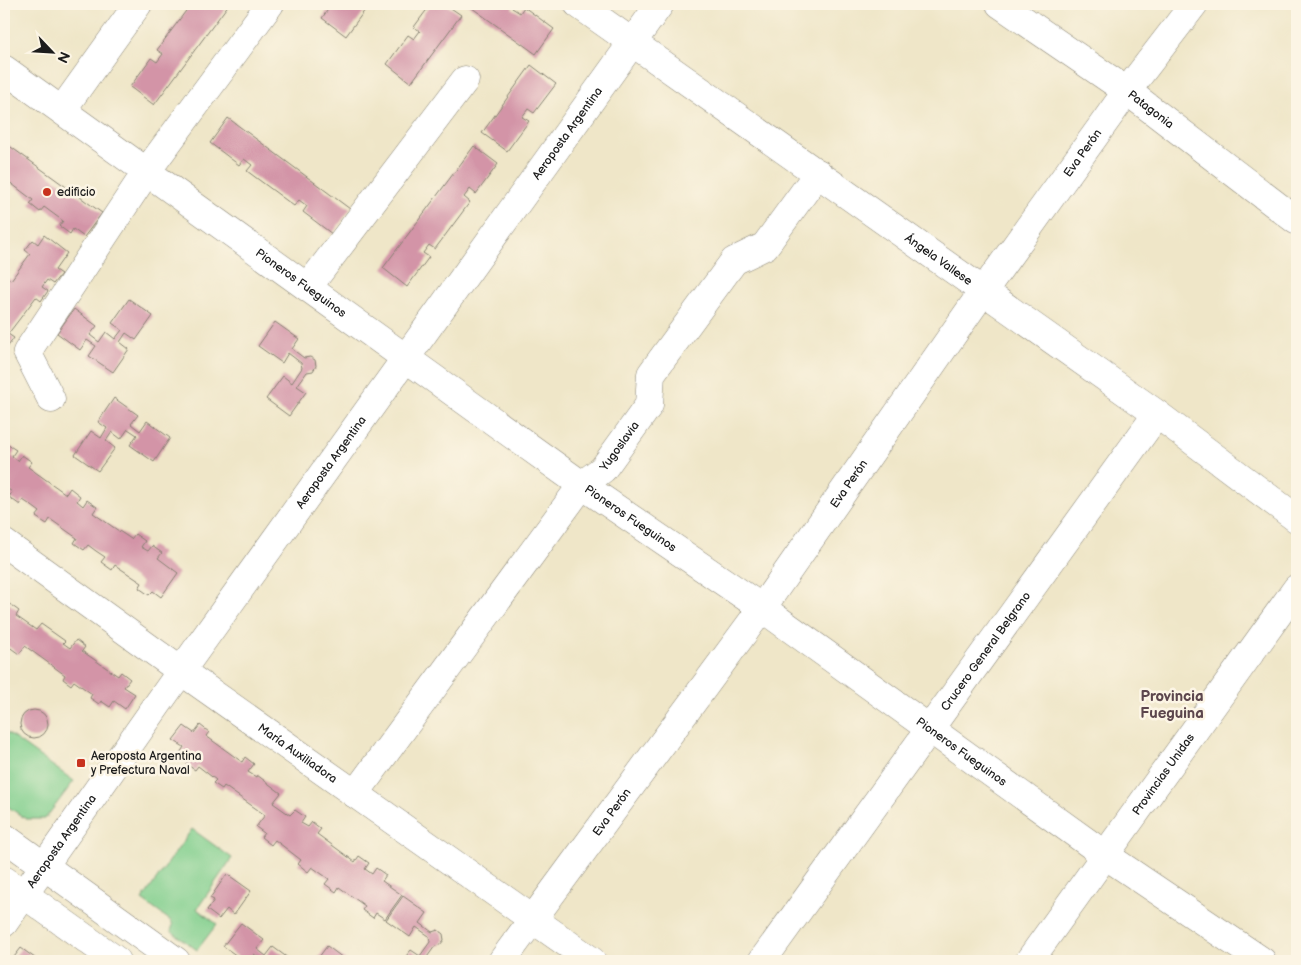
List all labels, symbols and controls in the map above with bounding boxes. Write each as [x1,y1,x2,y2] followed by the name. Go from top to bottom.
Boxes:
[28,28,78,78] north arrow
[53,49,73,66] text: N
[529,84,606,183] street label: Aeroposta Argentina
[1125,87,1177,132] street label: Patagonia
[1060,126,1105,180] street label: Eva Perón
[57,185,96,200] place label: edificio
[41,186,53,198] marker: edificio
[902,229,975,288] street label: Ángela Vallese
[253,245,349,320] street label: Pioneros Fueguinos
[293,413,369,512] street label: Aeroposta Argentina
[596,418,642,475] street label: Yugoslavia
[827,456,871,511] street label: Eva Perón
[582,482,679,555] street label: Pioneros Fueguinos
[938,589,1034,714] street label: Crucero General Belgrano
[1140,687,1204,723] district label: Provincia Fueguina
[913,714,1010,789] street label: Pioneros Fueguinos
[255,720,340,786] street label: María Auxiliadora
[1129,730,1198,818] street label: Provincias Unidas
[90,749,202,778] place label: Aeroposta Argentina y Prefectura Naval
[75,757,87,769] marker: Aeroposta Argentina y Prefectura Naval
[589,785,634,839] street label: Eva Perón
[24,791,100,891] street label: Aeroposta Argentina

